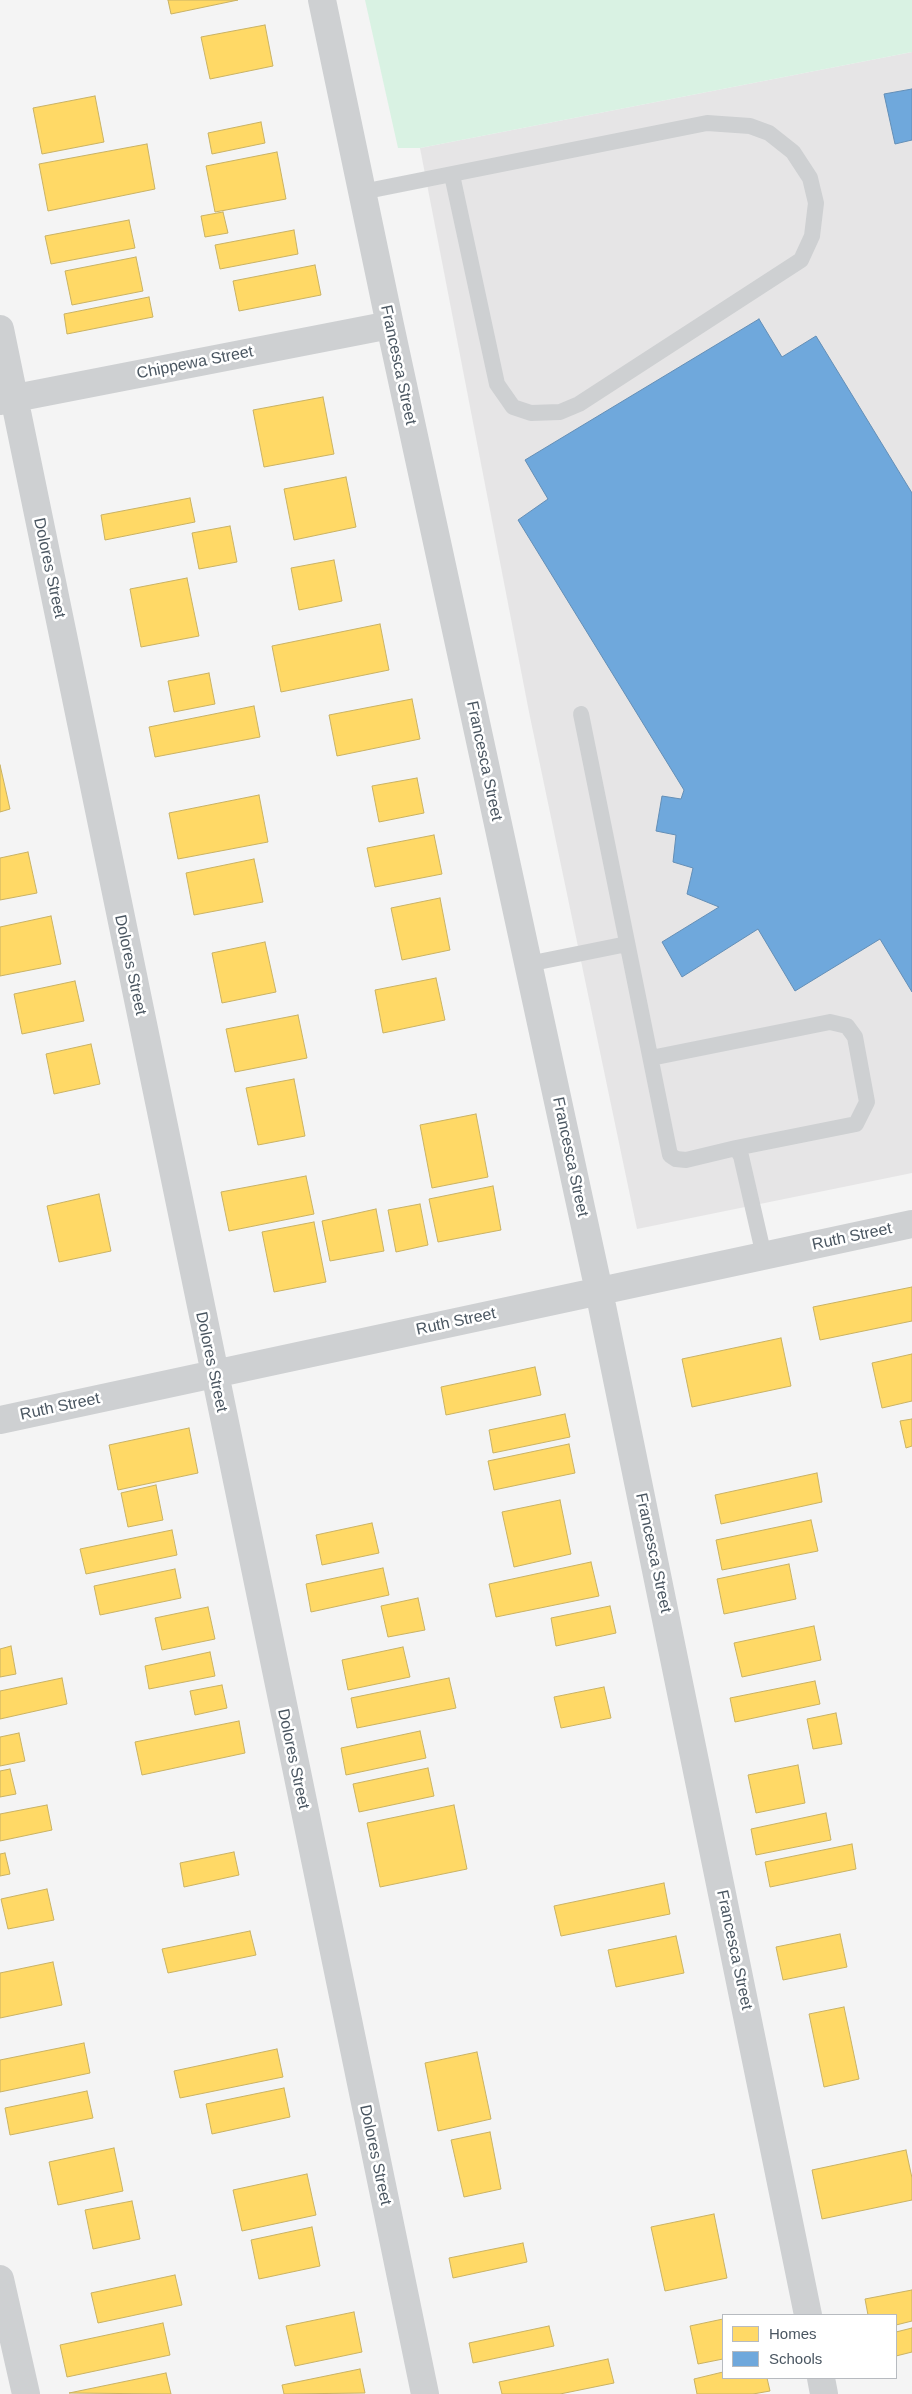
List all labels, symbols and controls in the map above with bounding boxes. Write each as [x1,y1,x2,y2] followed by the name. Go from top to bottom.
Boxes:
[376,303,420,427] street label: Francesca Street
[135,342,255,384] street label: Chippewa Street
[29,516,69,620] street label: Dolores Street
[462,699,506,823] street label: Francesca Street
[110,913,150,1017] street label: Dolores Street
[548,1095,592,1219] street label: Francesca Street
[810,1219,894,1255] street label: Ruth Street
[414,1304,498,1340] street label: Ruth Street
[191,1310,231,1414] street label: Dolores Street
[18,1389,102,1425] street label: Ruth Street
[631,1491,675,1615] street label: Francesca Street
[273,1707,313,1811] street label: Dolores Street
[712,1888,756,2012] street label: Francesca Street
[355,2103,395,2207] street label: Dolores Street
[722,2314,897,2379] legend
[769,2325,817,2342] text: Homes
[769,2350,822,2367] text: Schools

